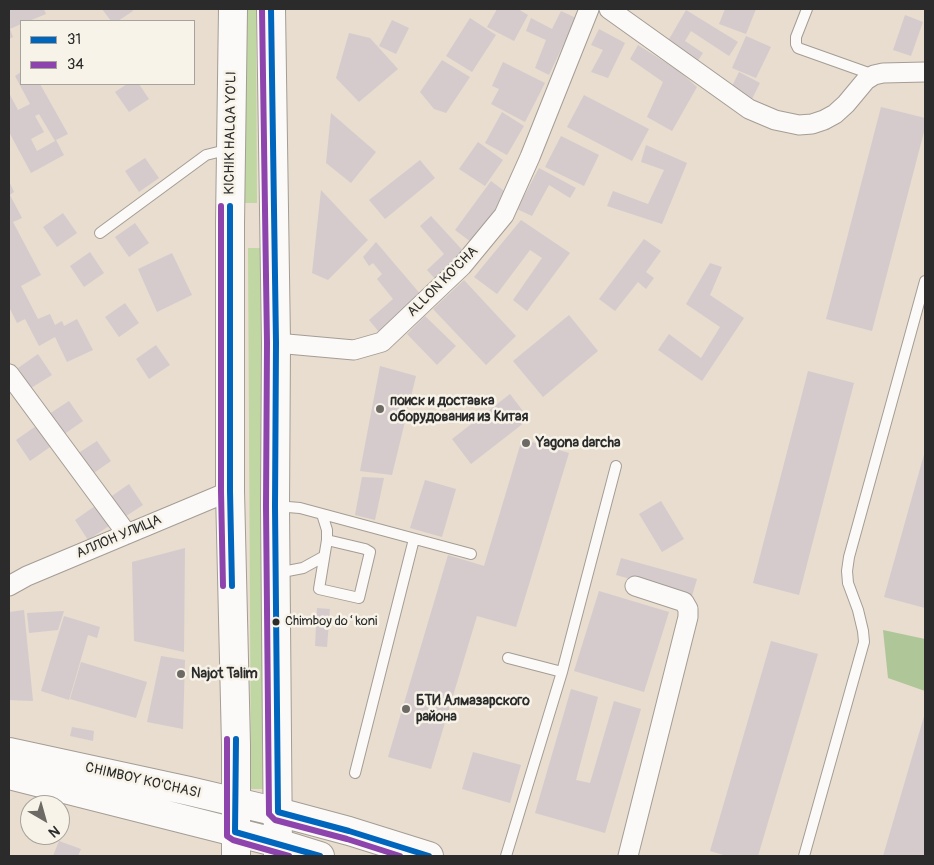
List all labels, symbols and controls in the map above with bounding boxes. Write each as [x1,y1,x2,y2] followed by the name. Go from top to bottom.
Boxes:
[20,20,195,85] legend
[67,30,81,49] text: 31
[67,55,84,74] text: 34
[222,71,240,195] street label: KICHIK HALQA YO'LI
[404,243,482,321] street label: ALLON KO'CHA
[390,393,528,426] place label: поиск и доставка оборудования из Китая
[374,403,386,415] marker: поиск и доставка оборудования из Китая
[536,435,621,451] place label: Yagona darcha
[520,437,532,449] marker: Yagona darcha
[74,512,164,562] street label: АЛЛОН УЛИЦА
[285,614,377,630] place label: Chimboy doʻkoni
[271,617,281,627] marker: Chimboy doʻkoni
[191,666,258,682] place label: Najot Talim
[175,668,187,680] marker: Najot Talim
[416,693,530,726] place label: БТИ Алмазарского района
[400,703,412,715] marker: БТИ Алмазарского района
[83,760,203,802] street label: CHIMBOY KO'CHASI
[20,795,70,845] north arrow
[45,822,63,841] text: N

